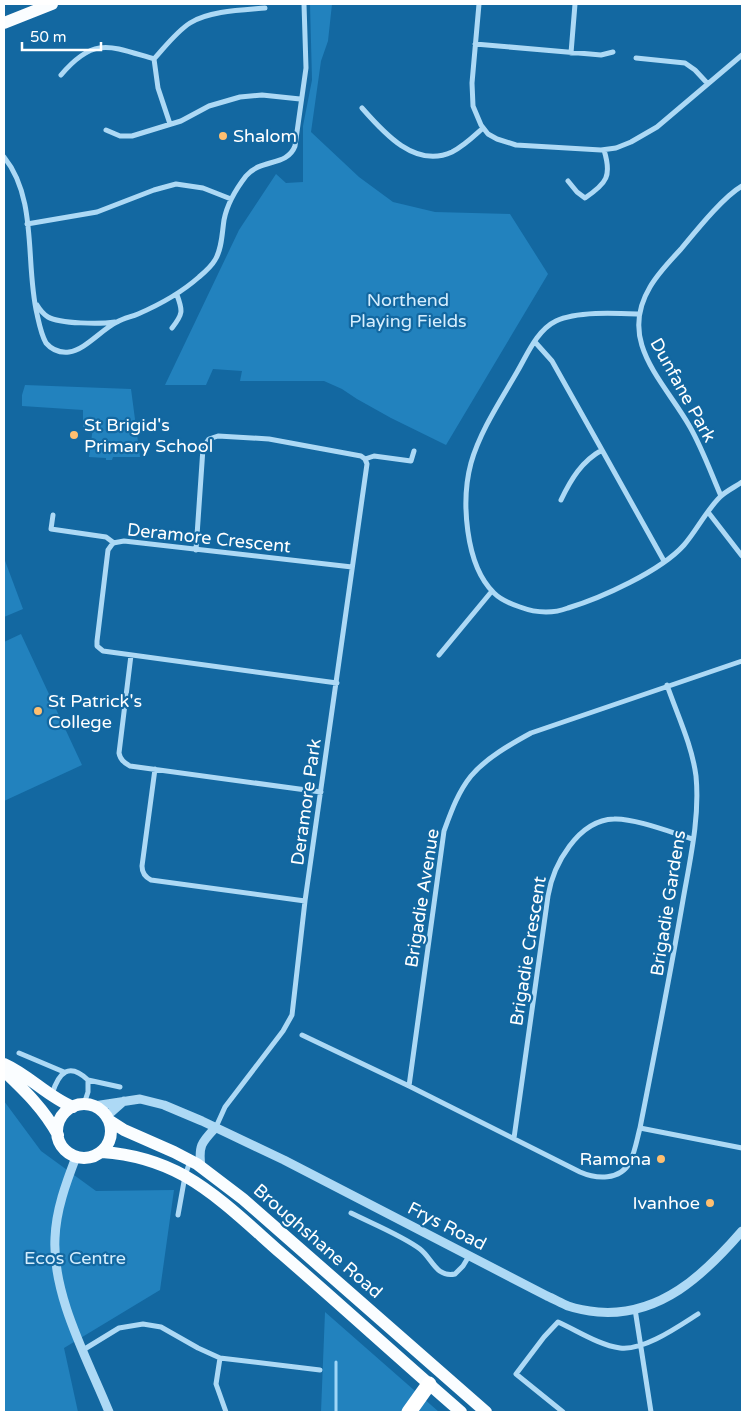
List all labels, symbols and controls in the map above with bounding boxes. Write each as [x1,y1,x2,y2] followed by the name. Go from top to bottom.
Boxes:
[22,20,101,52] scale bar
[30,28,67,46] text: 50 m
[233,125,297,147] place label: Shalom
[217,130,229,142] marker: Shalom
[349,289,467,332] park label: Northend Playing Fields
[645,334,721,446] street label: Dunfane Park
[84,414,213,457] place label: St Brigid's Primary School
[68,429,80,441] marker: St Brigid's Primary School
[126,518,292,558] street label: Deramore Crescent
[48,690,142,733] place label: St Patrick's College
[32,705,44,717] marker: St Patrick's College
[286,737,326,867] street label: Deramore Park
[400,827,444,969] street label: Brigadie Avenue
[646,828,690,978] street label: Brigadie Gardens
[505,875,551,1027] street label: Brigadie Crescent
[580,1148,651,1170] place label: Ramona
[655,1153,667,1165] marker: Ramona
[249,1179,387,1303] street label: Broughshane Road
[632,1192,700,1214] place label: Ivanhoe
[404,1197,490,1255] street label: Frys Road
[704,1197,716,1209] marker: Ivanhoe
[24,1247,126,1269] park label: Ecos Centre

